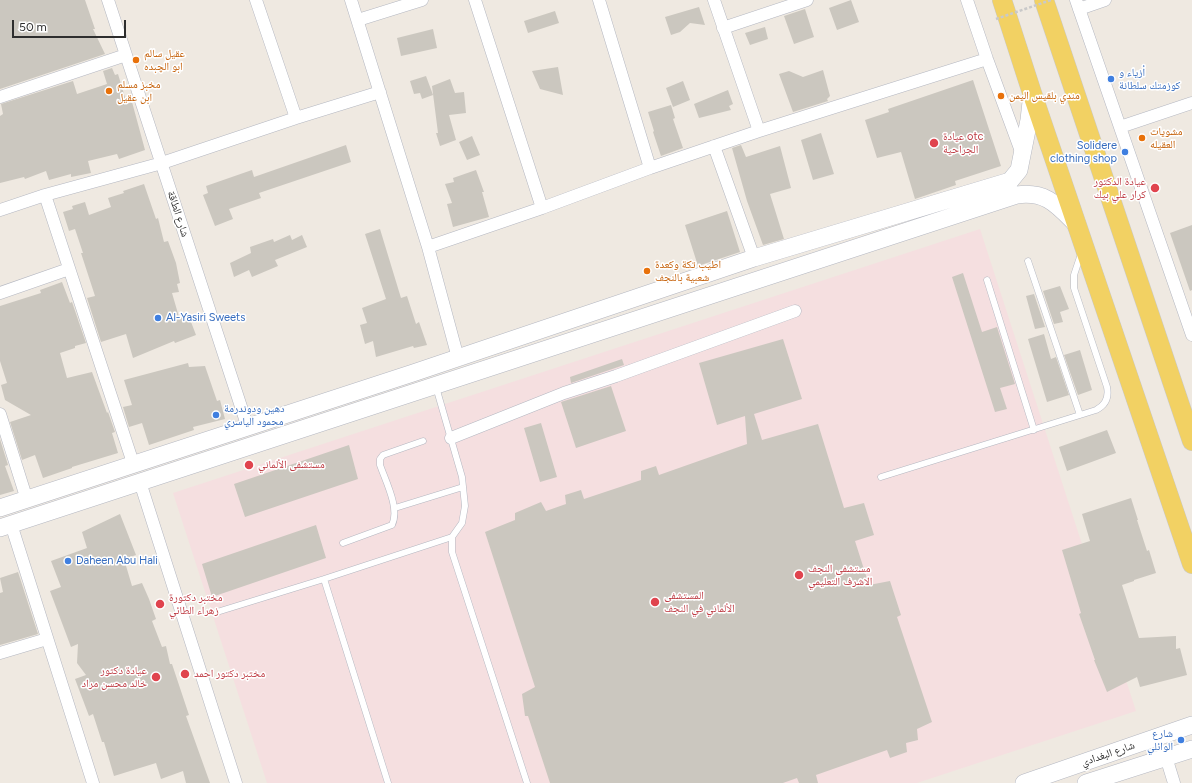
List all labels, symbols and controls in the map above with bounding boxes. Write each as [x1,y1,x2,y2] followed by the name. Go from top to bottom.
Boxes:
[14,12,128,38] scale bar
[19,20,47,34] text: 50 m
[144,47,185,73] place label: عقيل سالم ابو الچبده
[131,55,141,65] marker: عقيل سالم ابو الچبده
[1119,66,1180,92] place label: أزياء و كوزمتك سلطانة
[1106,74,1116,84] marker: أزياء و كوزمتك سلطانة
[117,78,161,104] place label: مخبز مسلم ابن عقيل
[104,86,114,96] marker: مخبز مسلم ابن عقيل
[1009,89,1080,103] place label: مندي بلقيس اليمن
[996,91,1006,101] marker: مندي بلقيس اليمن
[1150,125,1183,151] place label: مشويات العقيله
[943,130,984,156] place label: عيادة otc الجراحية
[1137,133,1147,143] marker: مشويات العقيله
[928,137,940,149] marker: عيادة otc الجراحية
[1050,139,1117,165] place label: Solidere clothing shop
[1120,147,1130,157] marker: Solidere clothing shop
[1094,175,1146,201] place label: عيادة الدكتور كرار علي بيك
[1149,182,1161,194] marker: عيادة الدكتور كرار علي بيك
[164,189,192,239] street label: شارع الطاقة
[655,258,721,284] place label: اطيب تكة وكعدة شعبية بالنجف
[642,266,652,276] marker: اطيب تكة وكعدة شعبية بالنجف
[166,311,245,325] place label: Al-Yasiri Sweets
[153,313,163,323] marker: Al-Yasiri Sweets
[224,402,285,428] place label: دهين ودوندرمة محمود الياسري
[211,410,221,420] marker: دهين ودوندرمة محمود الياسري
[258,458,325,472] place label: مستشفى الألماني
[243,459,255,471] marker: مستشفى الألماني
[76,554,158,568] place label: Daheen Abu Hali
[63,556,73,566] marker: Daheen Abu Hali
[808,562,872,588] place label: مستشفى النجف الاشرف التعليمي
[793,569,805,581] marker: مستشفى النجف الاشرف التعليمي
[664,589,735,615] place label: المستشفى الألماني في النجف
[169,591,223,617] place label: مختبر دكتورة زهراء الطائي
[649,596,661,608] marker: المستشفى الألماني في النجف
[154,598,166,610] marker: مختبر دكتورة زهراء الطائي
[82,664,147,690] place label: عيادة دكتور خالد محسن مراد
[194,667,265,681] place label: مختبر دكتور احمد
[179,668,191,680] marker: مختبر دكتور احمد
[150,671,162,683] marker: عيادة دكتور خالد محسن مراد
[1147,727,1173,753] place label: شارع الوائلي
[1176,735,1186,745] marker: شارع الوائلي
[1080,739,1136,769] street label: شارع البغدادي

